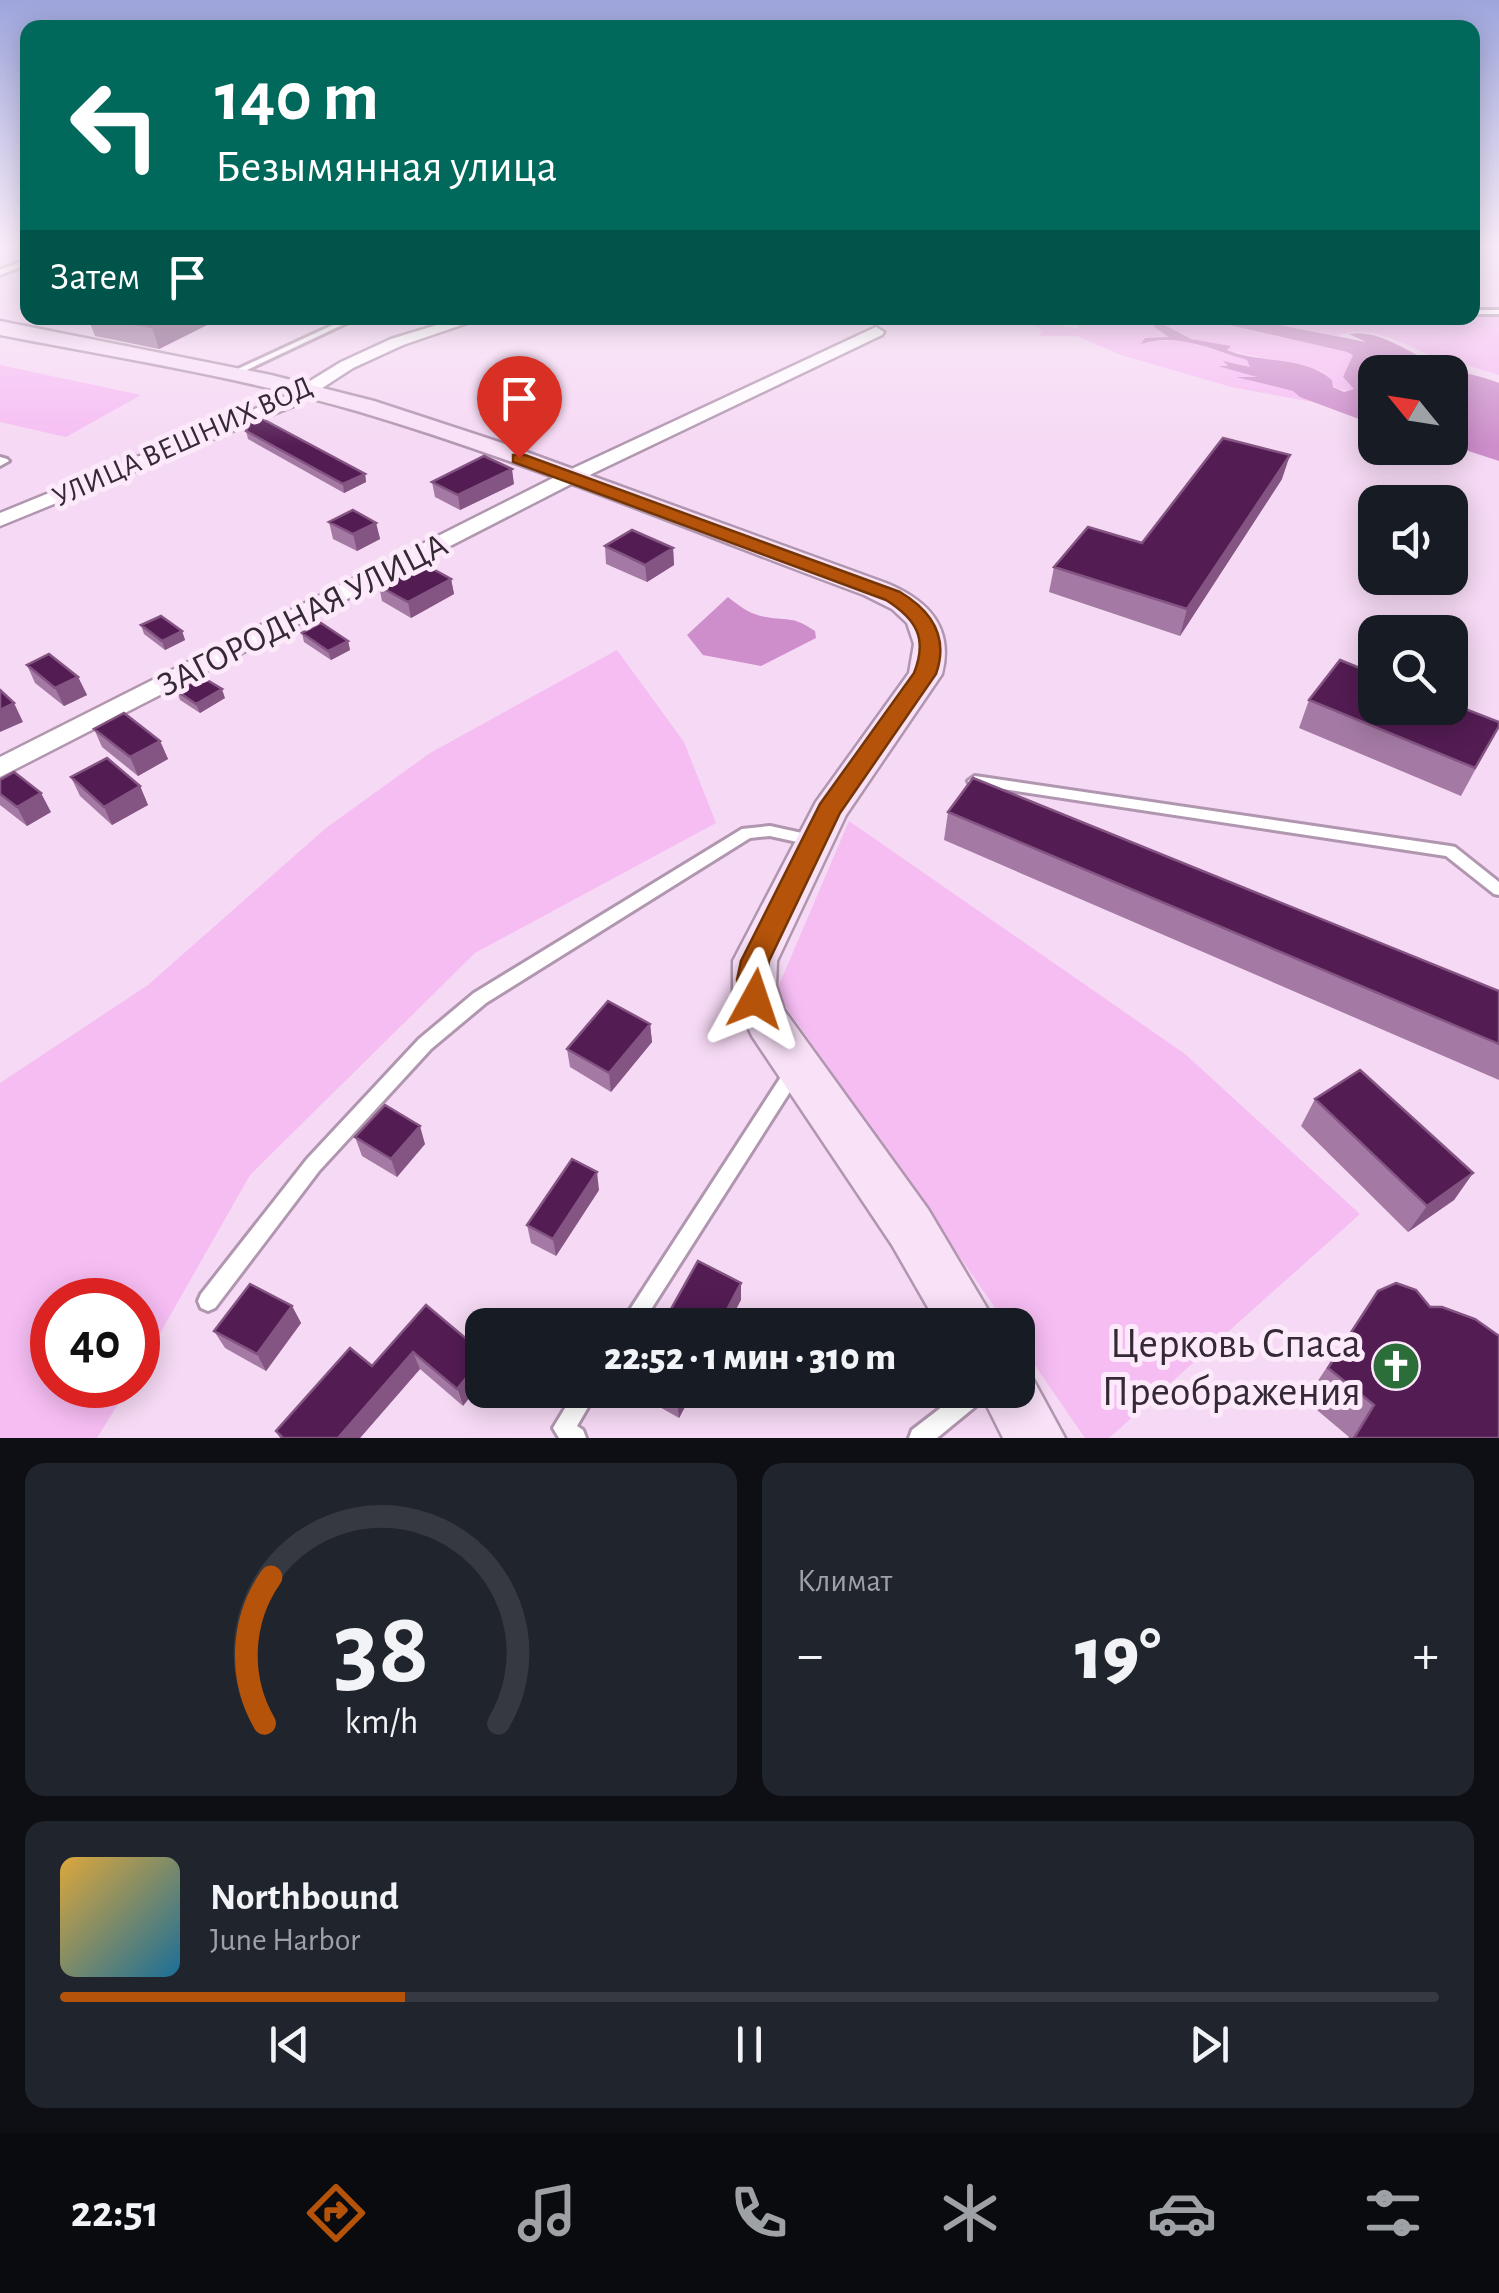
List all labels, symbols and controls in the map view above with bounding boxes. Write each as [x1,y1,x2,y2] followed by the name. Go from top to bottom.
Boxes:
[50,60,180,190] icon: left
[215,63,379,133] text: 140 m
[215,145,557,190] text: Безымянная улица
[160,250,215,305] icon: arrive
[50,259,140,297] text: Затем
[1358,355,1468,465] north arrow
[1358,355,1468,725] map controls
[477,356,562,459] pin
[48,371,317,513] street label: УЛИЦА ВЕШНИХ ВОД
[492,371,547,426] icon: arrive
[1358,485,1468,595] button: sound
[152,527,453,704] street label: ЗАГОРОДНАЯ УЛИЦА
[1358,615,1468,725] button: search
[703,947,807,1051] position arrow
[30,1278,160,1408] speed limit sign: 40
[1101,1323,1361,1413] place label: Церковь Спаса Преображения
[604,1339,896,1377] text: 22:52 · 1 мин · 310 m
[1370,1340,1422,1392] church icon: Церковь Спаса Преображения
[797,1565,892,1597] text: Климат
[333,1598,429,1702] text: 38
[1075,1618,1161,1693] text: 19°
[797,1628,823,1683] text: −
[1413,1628,1439,1683] text: +
[344,1704,418,1740] text: km/h
[210,1879,399,1917] text: Northbound
[210,1924,360,1956] text: June Harbor
[262,2017,317,2072] icon: previous
[722,2017,777,2072] icon: pause
[1182,2017,1237,2072] icon: next
[301,2178,371,2248] icon: directions
[512,2178,582,2248] icon: music
[724,2178,794,2248] icon: phone
[935,2178,1005,2248] icon: climate
[1147,2178,1217,2248] icon: car
[1358,2178,1428,2248] icon: filters
[71,2190,159,2235] text: 22:51

